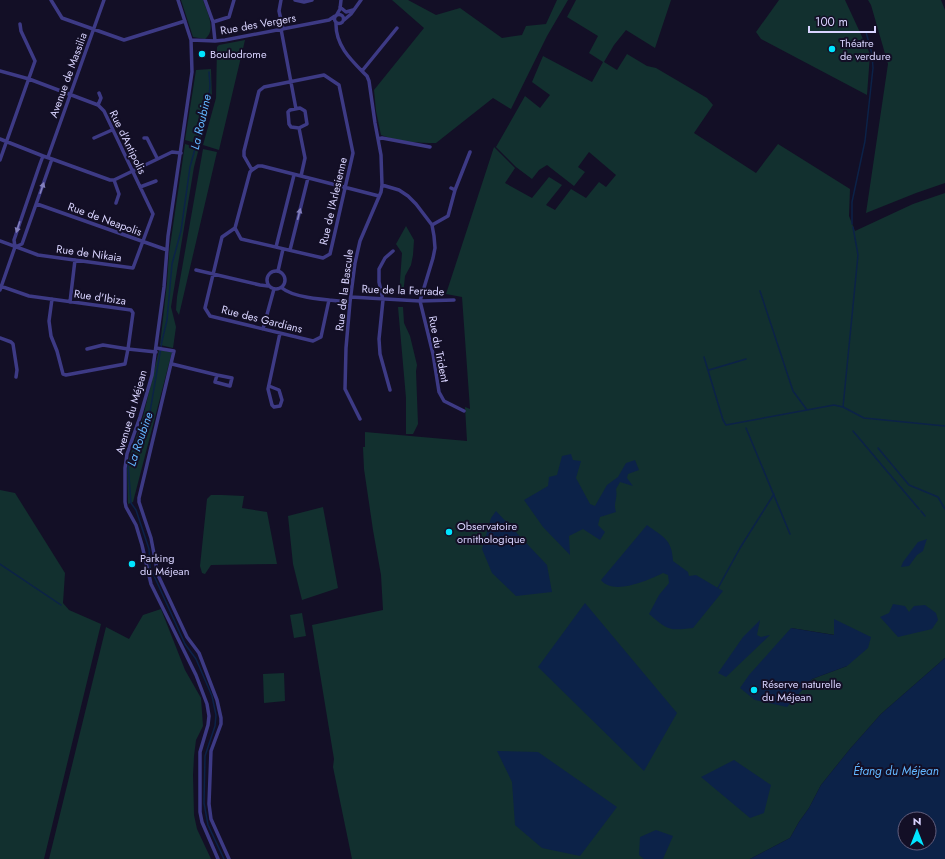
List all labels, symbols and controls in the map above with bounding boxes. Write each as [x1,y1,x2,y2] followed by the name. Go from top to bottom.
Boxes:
[809,8,875,34] scale bar
[219,9,298,39] street label: Rue des Vergers
[815,13,848,31] text: 100 m
[45,30,91,120] street label: Avenue de Massilia
[840,35,891,64] place label: Théatre de verdure
[827,44,837,54] marker: Théatre de verdure
[210,46,267,62] place label: Boulodrome
[197,49,207,59] marker: Boulodrome
[186,93,216,151] water label: La Roubine
[106,107,151,177] street label: Rue d'Antipolis
[315,155,351,246] street label: Rue de l'Arlesienne
[39,182,45,194] one-way arrow
[66,198,145,240] street label: Rue de Neapolis
[296,208,302,220] one-way arrow
[15,222,21,234] one-way arrow
[55,240,123,266] street label: Rue de Nikaia
[331,248,357,332] street label: Rue de la Bascule
[361,281,445,299] street label: Rue de la Ferrade
[73,285,127,309] street label: Rue d'Ibiza
[220,301,305,337] street label: Rue des Gardians
[425,314,453,384] street label: Rue du Trident
[111,368,151,456] street label: Avenue du Méjean
[122,409,158,469] water label: La Roubine
[457,518,526,547] place label: Observatoire ornithologique
[444,527,454,537] marker: Observatoire ornithologique
[140,550,189,579] place label: Parking du Méjean
[127,559,137,569] marker: Parking du Méjean
[762,676,841,705] place label: Réserve naturelle du Méjean
[749,685,759,695] marker: Réserve naturelle du Méjean
[853,762,939,780] water label: Étang du Méjean
[897,811,937,851] north arrow
[913,813,921,829] text: N

